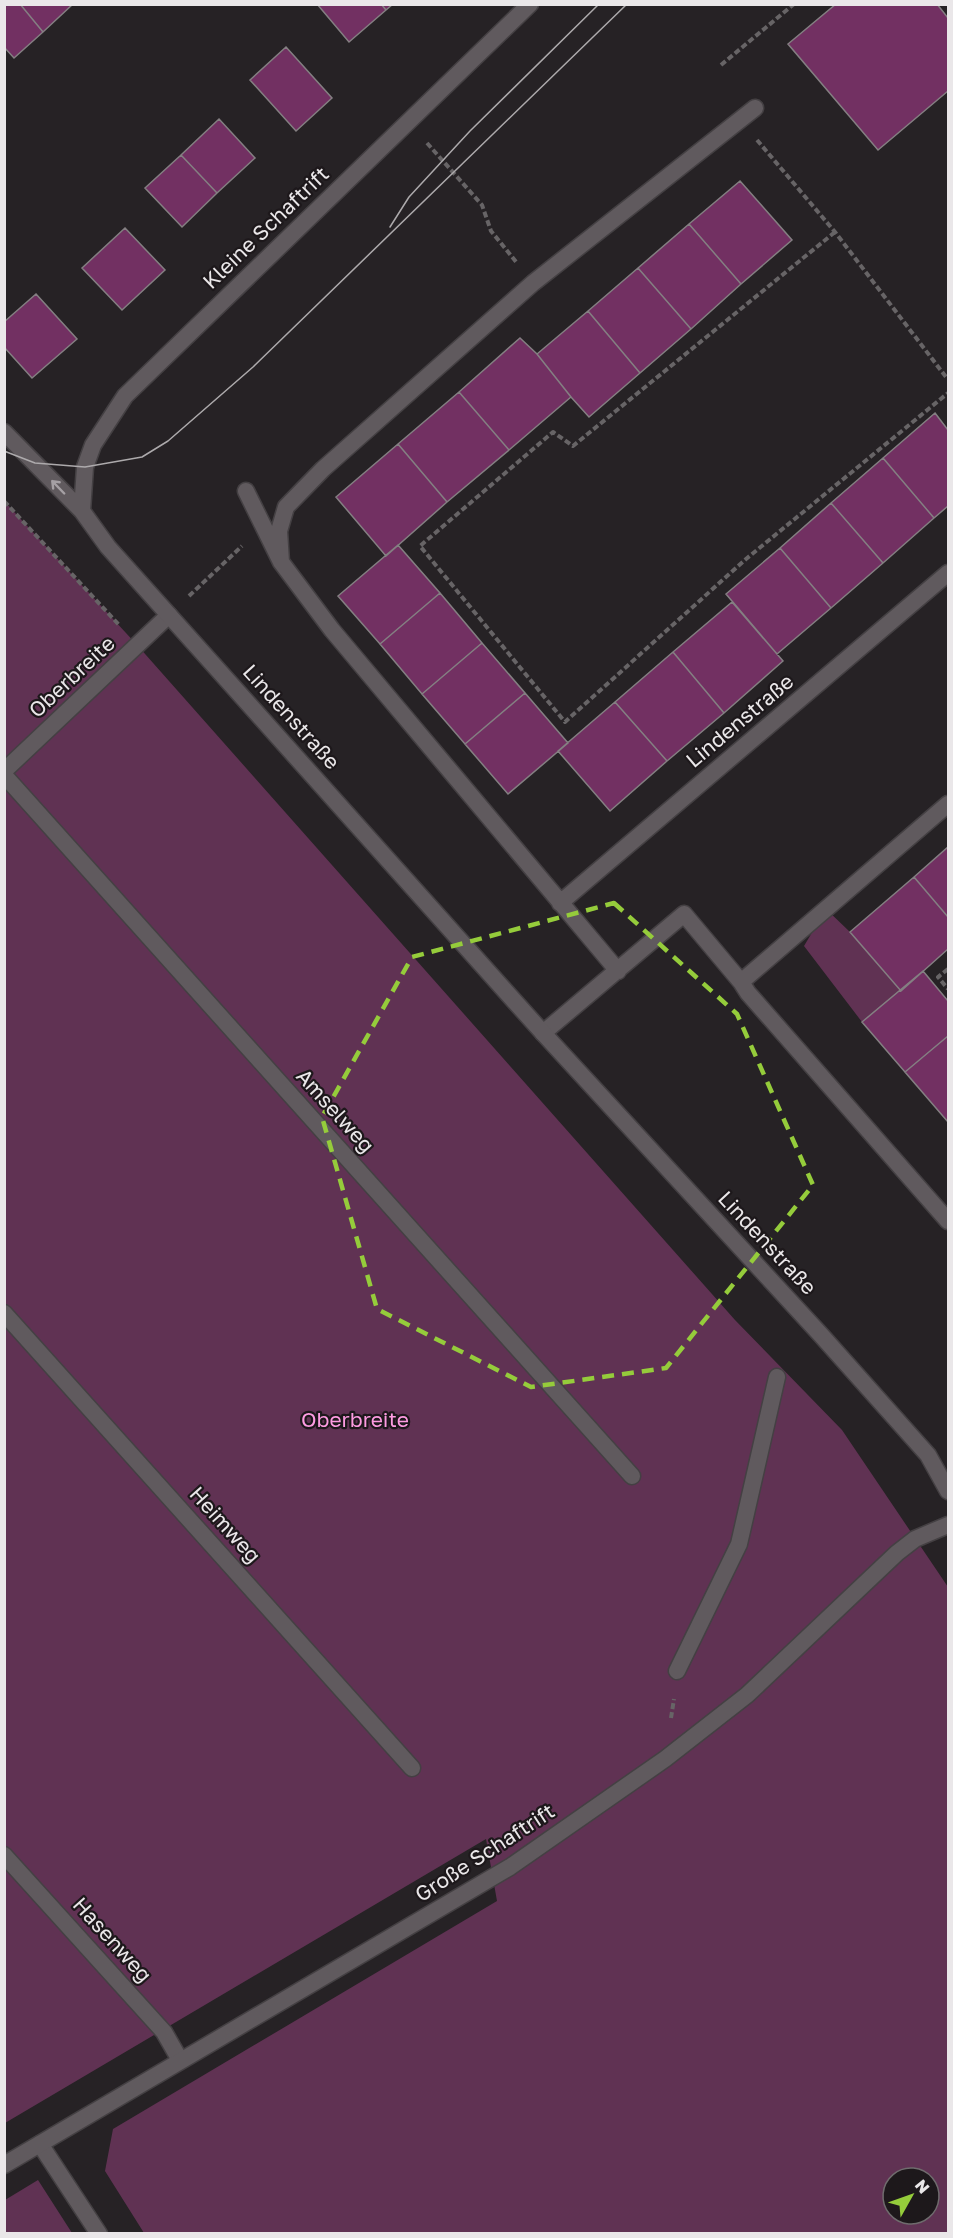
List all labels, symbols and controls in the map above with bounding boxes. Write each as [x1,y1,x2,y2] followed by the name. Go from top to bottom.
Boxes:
[197,161,334,294] street label: Kleine Schaftrift
[51,480,66,495] one-way arrow
[23,630,120,723] street label: Oberbreite
[238,658,346,774] street label: Lindenstraße
[680,668,798,773] street label: Lindenstraße
[291,1063,380,1158] street label: Amselweg
[713,1185,822,1300] street label: Lindenstraße
[301,1406,409,1432] park label: Oberbreite
[185,1481,267,1568] street label: Heimweg
[410,1797,559,1907] street label: Große Schaftrift
[68,1891,158,1987] street label: Hasenweg
[881,2166,941,2226] north arrow
[911,2175,934,2197] text: N

